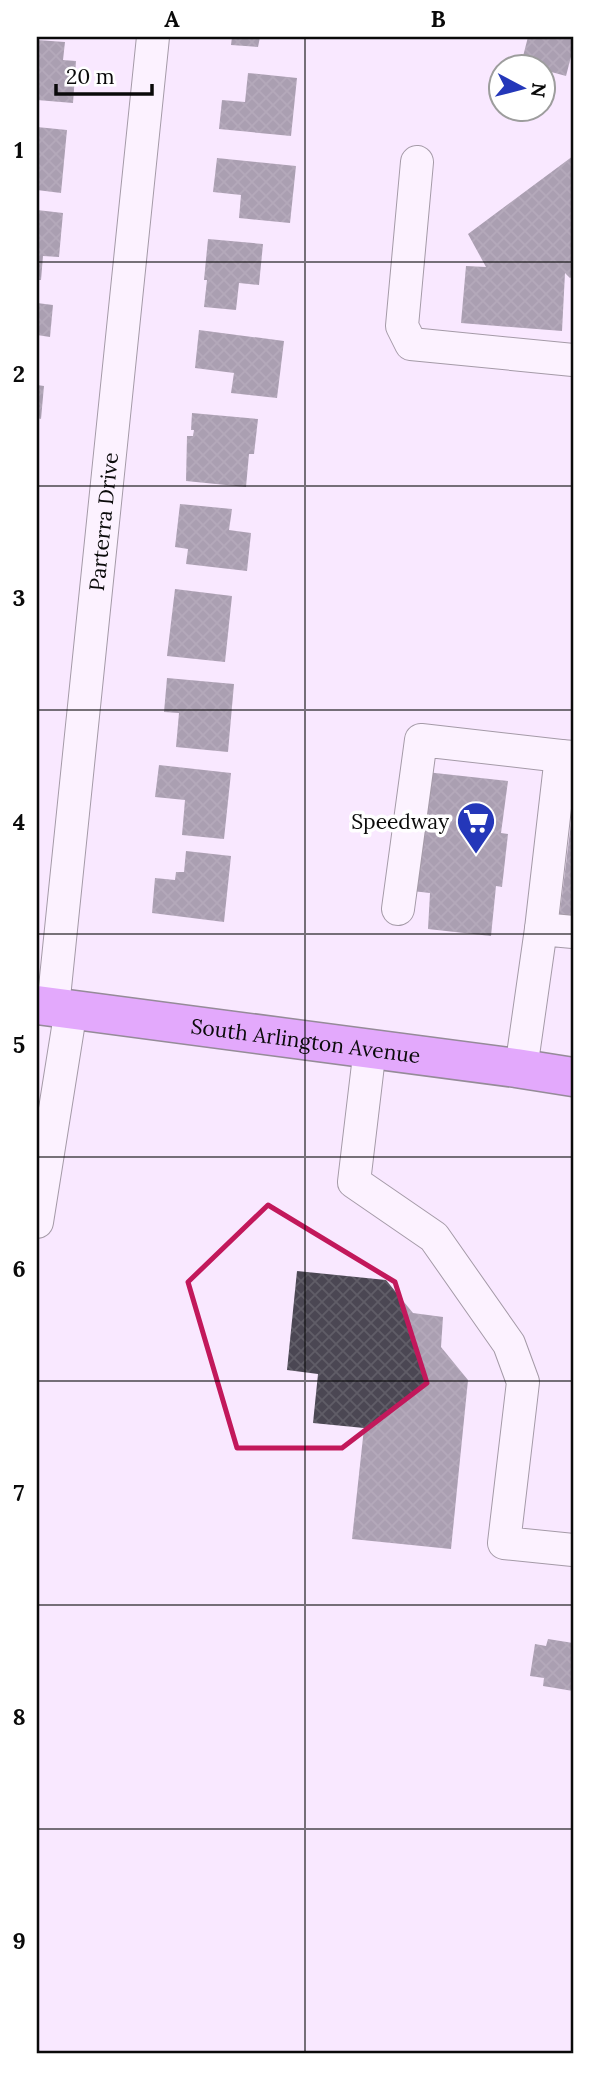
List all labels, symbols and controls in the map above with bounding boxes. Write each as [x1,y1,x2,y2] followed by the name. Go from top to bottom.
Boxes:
[164,4,180,33] text: A
[430,4,446,33] text: B
[56,52,152,96] scale bar
[488,52,558,122] north arrow
[66,63,115,90] text: 20 m
[526,81,552,99] text: N
[14,135,24,164] text: 1
[13,359,25,388] text: 2
[82,451,124,592] street label: Parterra Drive
[13,583,25,612] text: 3
[455,800,497,855] supermarket icon: Speedway
[13,807,25,836] text: 4
[351,808,449,835] place label: Speedway
[189,1012,422,1069] street label: South Arlington Avenue
[13,1030,25,1059] text: 5
[12,1254,26,1283] text: 6
[14,1478,25,1507] text: 7
[12,1702,26,1731] text: 8
[12,1926,26,1955] text: 9

